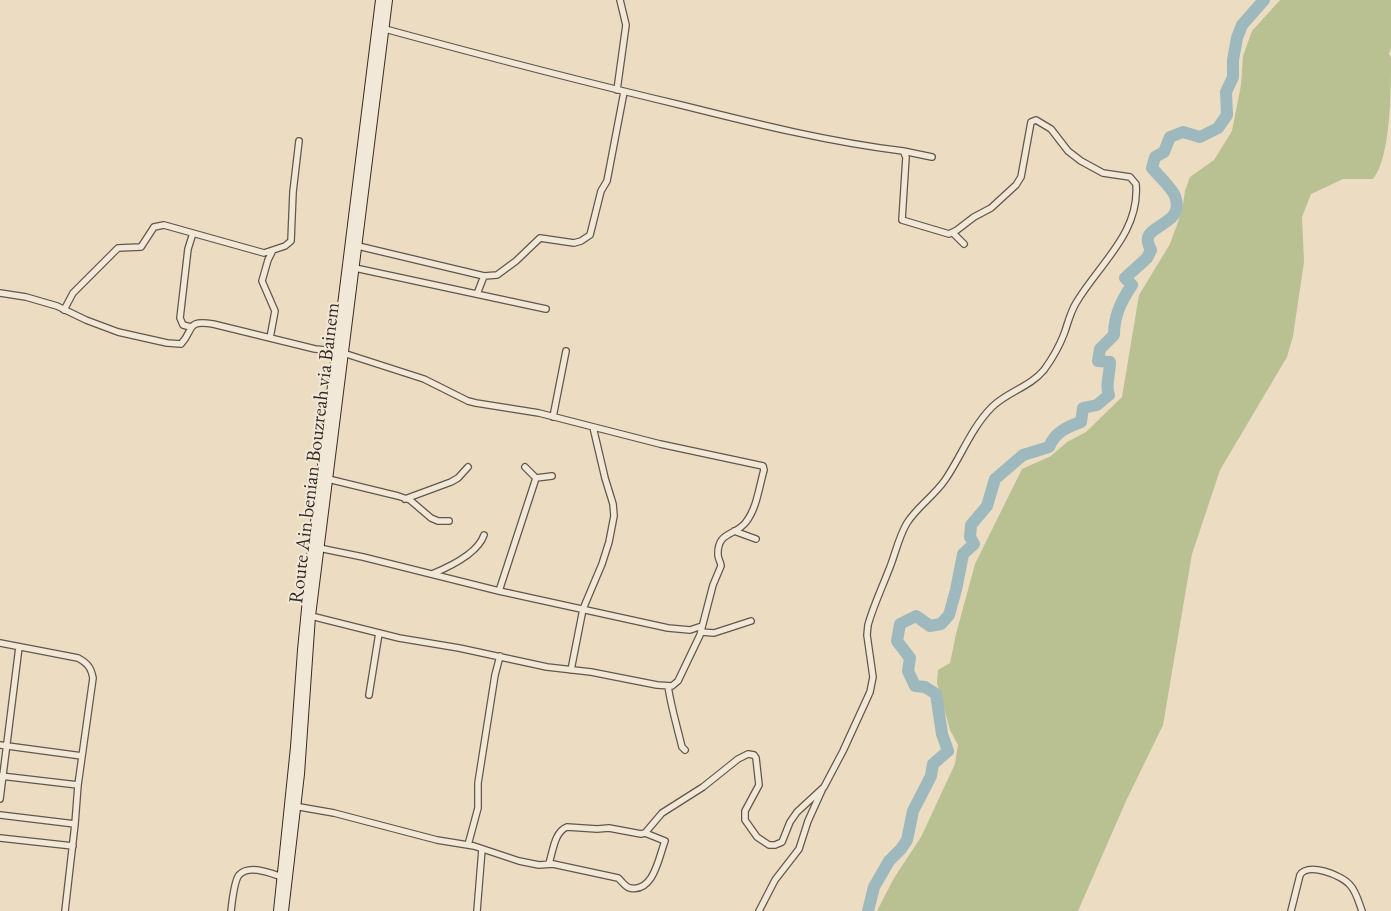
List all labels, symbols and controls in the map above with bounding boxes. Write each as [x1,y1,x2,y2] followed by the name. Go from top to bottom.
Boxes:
[285,301,345,605] street label: Route Ain benian Bouzreah via Bainem

